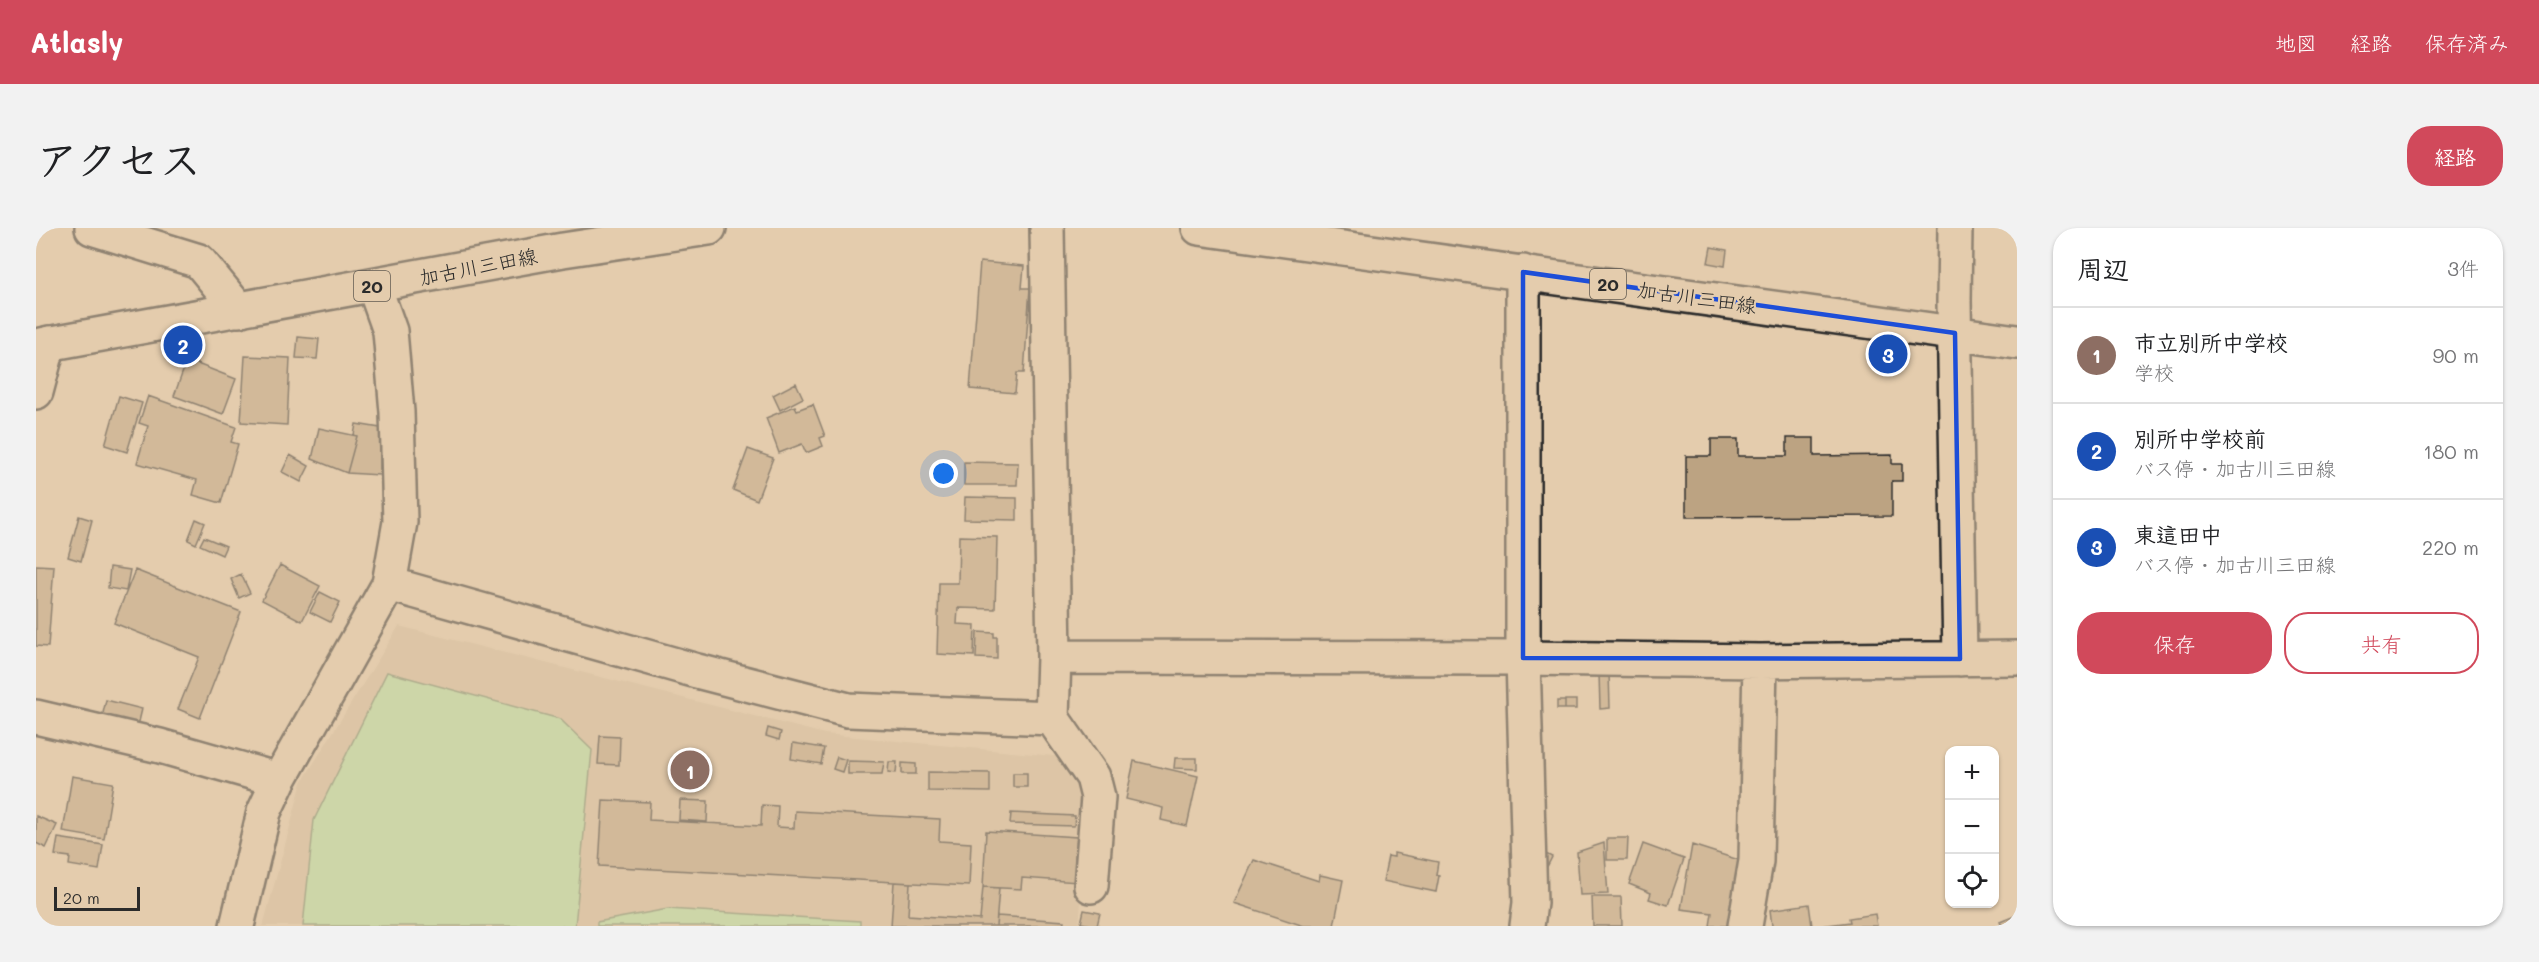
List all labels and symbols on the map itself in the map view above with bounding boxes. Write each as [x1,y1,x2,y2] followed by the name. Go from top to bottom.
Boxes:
[417,242,539,290] street label: 加古川三田線
[1590,269,1626,299] road number: 20
[354,271,390,301] road number: 20
[1636,276,1758,318] street label: 加古川三田線
[164,322,202,368] pin: 2
[1868,332,1908,376] pin: 3
[929,459,958,488] your location
[670,748,710,792] pin: 1
[54,884,140,912] scale bar

